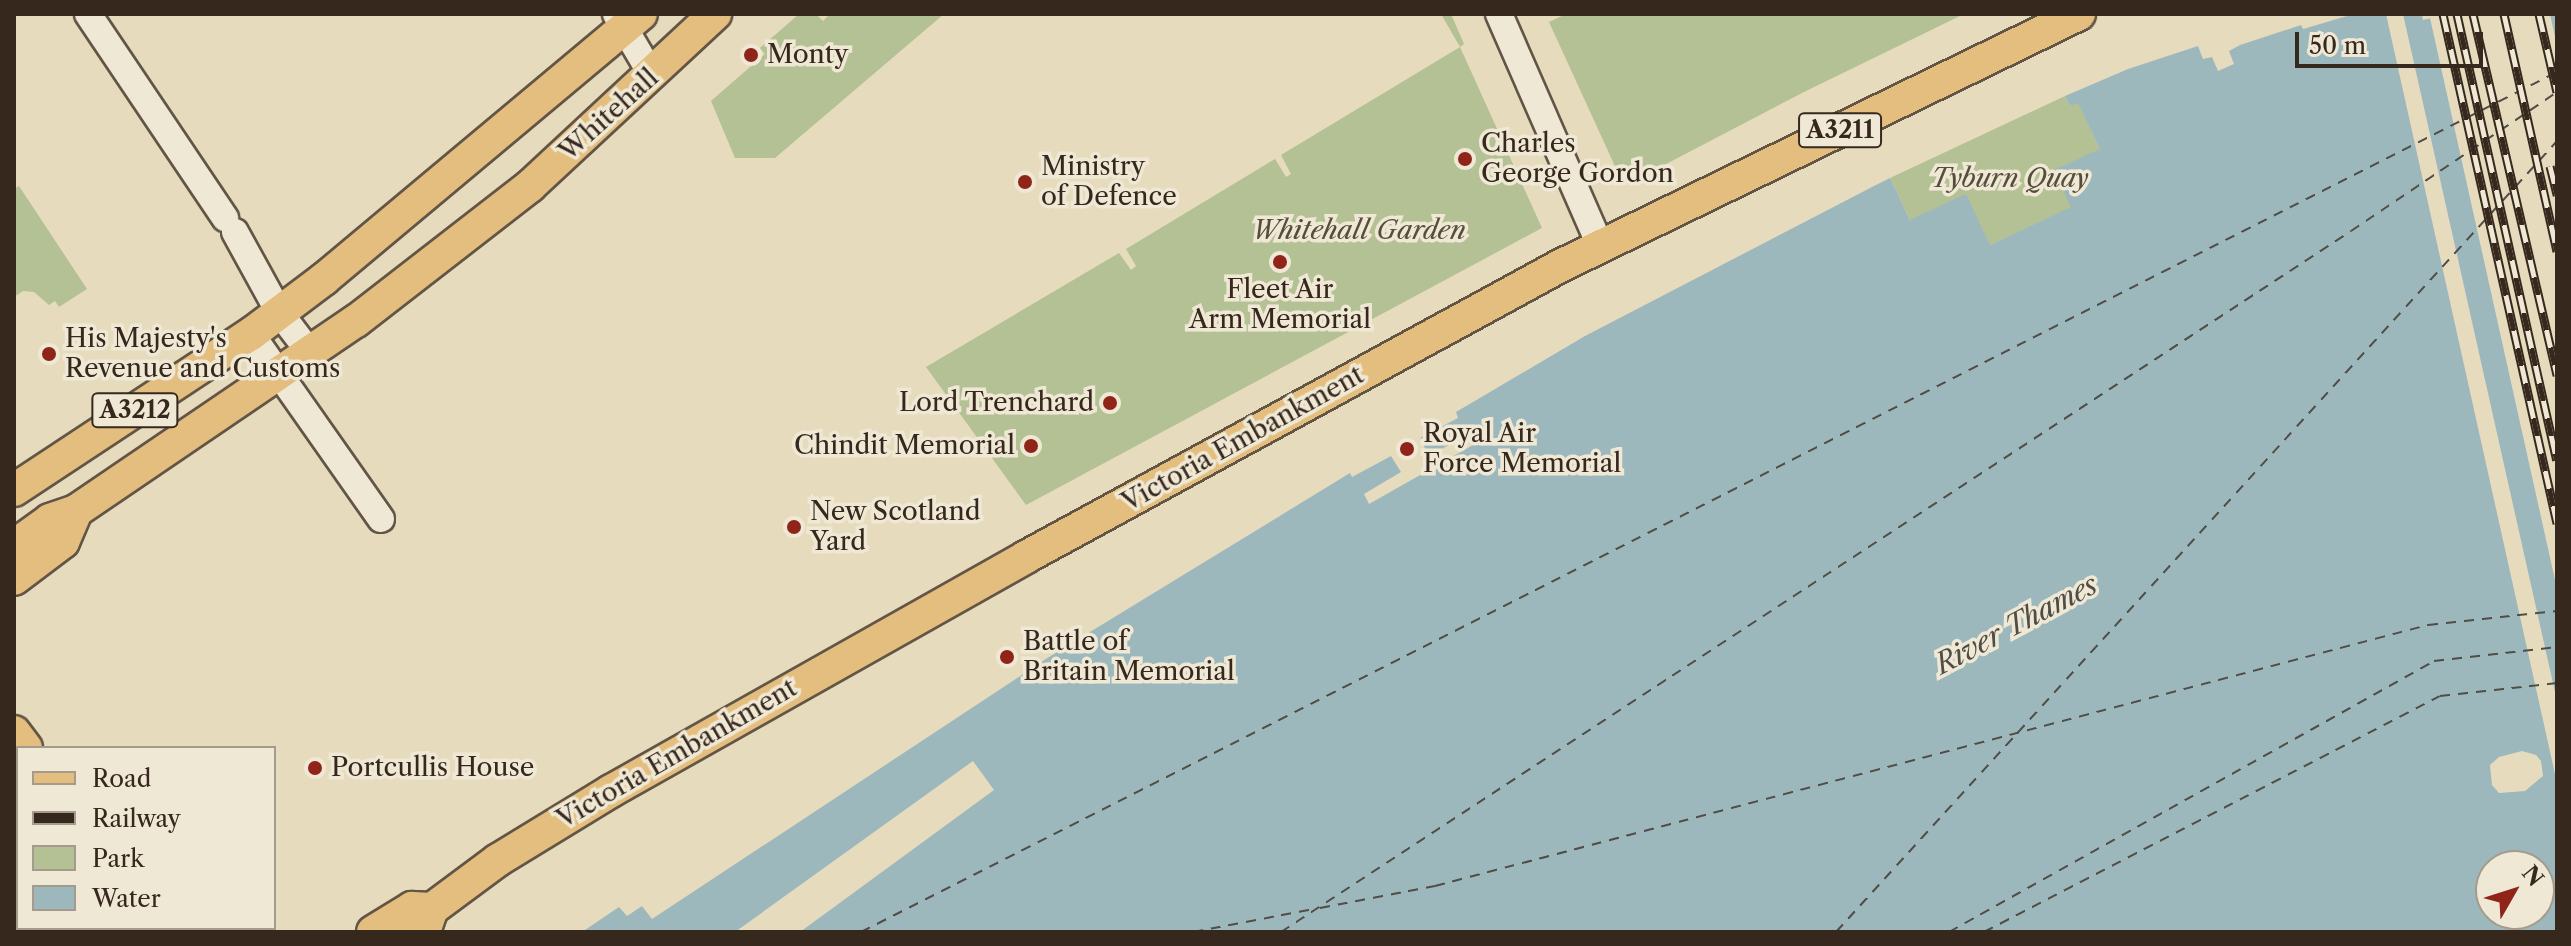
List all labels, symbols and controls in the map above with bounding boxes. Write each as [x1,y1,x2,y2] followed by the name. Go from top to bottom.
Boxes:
[2299,16,2487,66] scale bar
[2309,31,2366,60] text: 50 m
[767,39,849,71] place label: Monty
[742,46,760,64] marker: Monty
[553,62,665,168] street label: Whitehall
[1798,110,1882,150] road number: A3211
[1481,128,1674,190] place label: Charles George Gordon
[1456,150,1474,168] marker: Charles George Gordon
[1041,151,1177,212] place label: Ministry of Defence
[1931,163,2089,195] park label: Tyburn Quay
[1016,173,1034,191] marker: Ministry of Defence
[1252,215,1466,247] park label: Whitehall Garden
[1271,253,1289,271] marker: Fleet Air Arm Memorial
[1189,274,1371,336] place label: Fleet Air Arm Memorial
[65,323,340,384] place label: His Majesty's Revenue and Customs
[40,345,58,363] marker: His Majesty's Revenue and Customs
[1116,359,1370,519] street label: Victoria Embankment
[898,387,1094,419] place label: Lord Trenchard
[91,390,179,430] road number: A3212
[1101,394,1119,412] marker: Lord Trenchard
[1423,418,1621,480] place label: Royal Air Force Memorial
[794,430,1015,462] place label: Chindit Memorial
[1022,437,1040,455] marker: Chindit Memorial
[1398,440,1416,458] marker: Royal Air Force Memorial
[810,496,981,558] place label: New Scotland Yard
[785,518,803,536] marker: New Scotland Yard
[1929,567,2103,681] water label: River Thames
[1023,626,1235,688] place label: Battle of Britain Memorial
[998,648,1016,666] marker: Battle of Britain Memorial
[551,672,803,836] street label: Victoria Embankment
[16,746,276,930] legend
[331,752,534,784] place label: Portcullis House
[306,759,324,777] marker: Portcullis House
[92,764,151,793] text: Road
[92,804,181,833] text: Railway
[92,844,144,873] text: Park
[2475,850,2555,930] north arrow
[2516,860,2549,892] text: N
[92,884,161,913] text: Water

